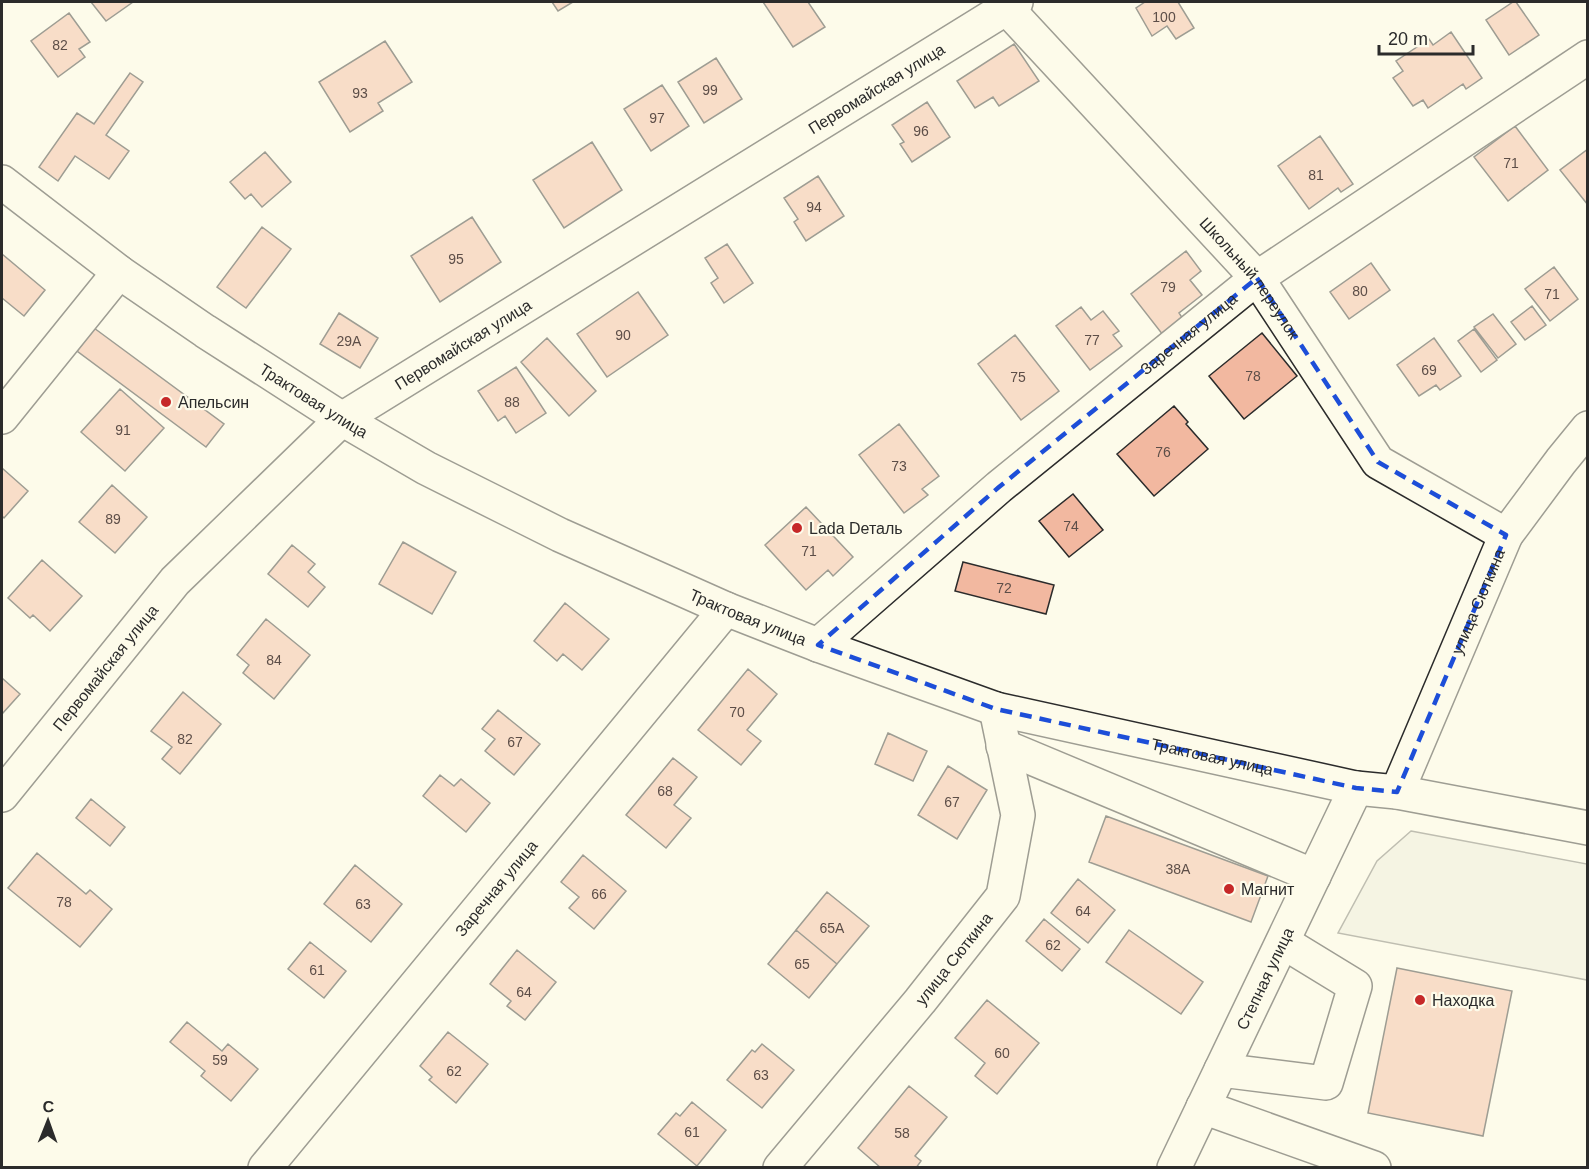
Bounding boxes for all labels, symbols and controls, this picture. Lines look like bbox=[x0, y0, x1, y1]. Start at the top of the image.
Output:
house number: 100 bbox=[1152, 9, 1176, 25]
scale bar bbox=[1379, 18, 1474, 56]
text: 20 m bbox=[1388, 29, 1428, 49]
house number: 82 bbox=[52, 37, 68, 53]
street label: Первомайская улица bbox=[805, 40, 947, 137]
house number: 99 bbox=[702, 82, 718, 98]
house number: 93 bbox=[352, 85, 368, 101]
house number: 97 bbox=[649, 110, 665, 126]
house number: 96 bbox=[913, 123, 929, 139]
house number: 71 bbox=[1503, 155, 1519, 171]
house number: 81 bbox=[1308, 167, 1324, 183]
house number: 94 bbox=[806, 199, 822, 215]
street label: Школьный переулок bbox=[1197, 214, 1303, 343]
house number: 95 bbox=[448, 251, 464, 267]
house number: 79 bbox=[1160, 279, 1176, 295]
house number: 80 bbox=[1352, 283, 1368, 299]
house number: 71 bbox=[1544, 286, 1560, 302]
street label: Заречная улица bbox=[1137, 289, 1240, 378]
street label: Первомайская улица bbox=[392, 296, 534, 393]
house number: 90 bbox=[615, 327, 631, 343]
house number: 77 bbox=[1084, 332, 1100, 348]
house number: 29А bbox=[337, 333, 362, 349]
street label: Трактовая улица bbox=[257, 360, 371, 441]
house number: 69 bbox=[1421, 362, 1437, 378]
house number: 78 bbox=[1245, 368, 1261, 384]
house number: 75 bbox=[1010, 369, 1026, 385]
place label: Апельсин bbox=[178, 394, 249, 411]
house number: 88 bbox=[504, 394, 520, 410]
marker: Апельсин bbox=[159, 395, 173, 409]
house number: 91 bbox=[115, 422, 131, 438]
house number: 76 bbox=[1155, 444, 1171, 460]
house number: 73 bbox=[891, 458, 907, 474]
house number: 89 bbox=[105, 511, 121, 527]
house number: 74 bbox=[1063, 518, 1079, 534]
place label: Lada Dеталь bbox=[809, 520, 903, 537]
marker: Lada Dеталь bbox=[790, 521, 804, 535]
house number: 71 bbox=[801, 543, 817, 559]
street label: улица Сюткина bbox=[1448, 546, 1508, 657]
house number: 72 bbox=[996, 580, 1012, 596]
street label: Трактовая улица bbox=[687, 585, 809, 648]
street label: Первомайская улица bbox=[49, 601, 161, 734]
house number: 84 bbox=[266, 652, 282, 668]
house number: 70 bbox=[729, 704, 745, 720]
house number: 82 bbox=[177, 731, 193, 747]
house number: 67 bbox=[507, 734, 523, 750]
street label: Трактовая улица bbox=[1150, 735, 1275, 778]
house number: 68 bbox=[657, 783, 673, 799]
house number: 67 bbox=[944, 794, 960, 810]
street label: Заречная улица bbox=[452, 837, 540, 939]
house number: 38А bbox=[1166, 861, 1191, 877]
place label: Магнит bbox=[1241, 881, 1295, 898]
marker: Магнит bbox=[1222, 882, 1236, 896]
house number: 66 bbox=[591, 886, 607, 902]
house number: 78 bbox=[56, 894, 72, 910]
house number: 63 bbox=[355, 896, 371, 912]
house number: 64 bbox=[1075, 903, 1091, 919]
street label: улица Сюткина bbox=[912, 909, 995, 1008]
house number: 65А bbox=[820, 920, 845, 936]
street label: Степная улица bbox=[1233, 925, 1296, 1032]
house number: 62 bbox=[1045, 937, 1061, 953]
house number: 65 bbox=[794, 956, 810, 972]
house number: 61 bbox=[309, 962, 325, 978]
house number: 64 bbox=[516, 984, 532, 1000]
place label: Находка bbox=[1432, 992, 1495, 1009]
marker: Находка bbox=[1413, 993, 1427, 1007]
house number: 60 bbox=[994, 1045, 1010, 1061]
house number: 59 bbox=[212, 1052, 228, 1068]
house number: 62 bbox=[446, 1063, 462, 1079]
house number: 63 bbox=[753, 1067, 769, 1083]
north arrow bbox=[18, 1091, 78, 1151]
text: С bbox=[42, 1098, 55, 1115]
house number: 61 bbox=[684, 1124, 700, 1140]
house number: 58 bbox=[894, 1125, 910, 1141]

